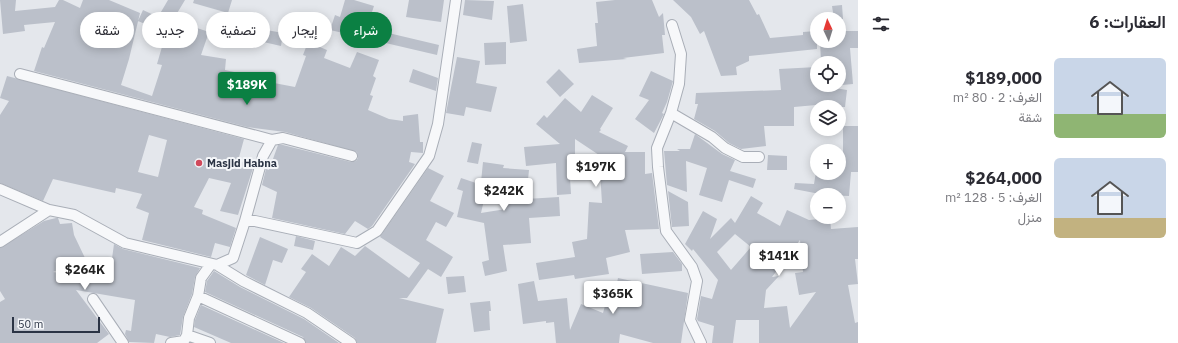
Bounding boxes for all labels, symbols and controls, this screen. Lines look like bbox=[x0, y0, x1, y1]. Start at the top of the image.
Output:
text: العقارات: 6 bbox=[1089, 11, 1166, 33]
chip: شقة bbox=[80, 12, 134, 48]
chip: جديد bbox=[142, 12, 198, 48]
chip: تصفية bbox=[206, 12, 270, 48]
chip: إيجار bbox=[278, 12, 332, 48]
chip: شراء bbox=[340, 12, 392, 48]
north arrow bbox=[810, 12, 846, 48]
map controls bbox=[810, 12, 846, 224]
icon: filters bbox=[870, 13, 892, 35]
button: locate bbox=[810, 56, 846, 92]
text: $189,000 bbox=[965, 67, 1042, 89]
pin: $189K bbox=[219, 72, 275, 106]
icon: home bbox=[1086, 74, 1134, 122]
text: $189K bbox=[227, 76, 267, 93]
text: الغرف: 2 · 80 m² bbox=[953, 89, 1042, 106]
button: layers bbox=[810, 100, 846, 136]
text: شقة bbox=[1019, 109, 1042, 126]
button: + bbox=[810, 144, 846, 180]
pin: $197K bbox=[568, 154, 624, 188]
place label: Masjid Habna bbox=[207, 156, 277, 170]
marker: Masjid Habna bbox=[194, 158, 204, 168]
text: $197K bbox=[576, 158, 616, 175]
text: $264,000 bbox=[965, 167, 1042, 189]
icon: home bbox=[1086, 174, 1134, 222]
pin: $242K bbox=[476, 178, 532, 212]
text: $242K bbox=[484, 182, 524, 199]
button: − bbox=[810, 188, 846, 224]
text: الغرف: 5 · 128 m² bbox=[945, 189, 1042, 206]
text: منزل bbox=[1018, 209, 1042, 226]
pin: $141K bbox=[751, 243, 807, 277]
text: $141K bbox=[759, 247, 799, 264]
pin: $264K bbox=[57, 257, 113, 291]
text: $264K bbox=[65, 261, 105, 278]
pin: $365K bbox=[585, 281, 641, 315]
text: $365K bbox=[593, 285, 633, 302]
scale bar bbox=[12, 315, 100, 334]
text: 50 m bbox=[18, 317, 43, 331]

